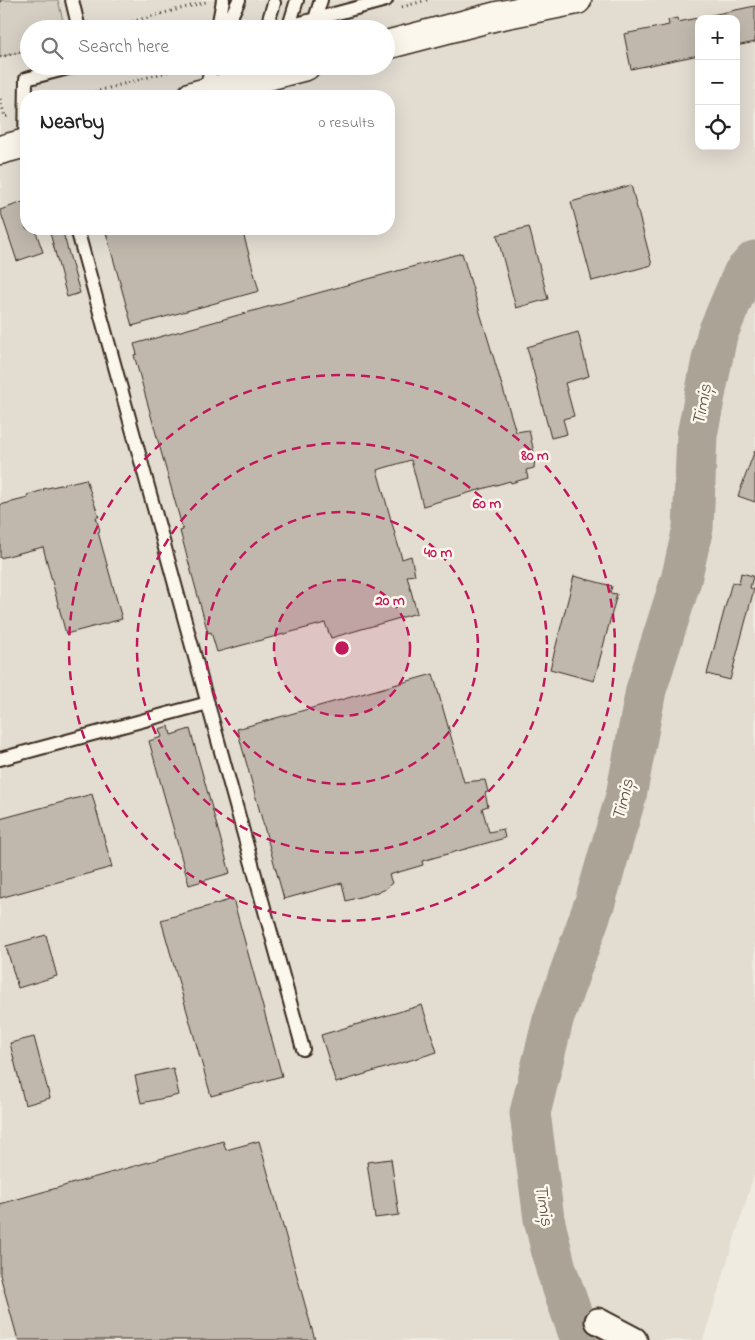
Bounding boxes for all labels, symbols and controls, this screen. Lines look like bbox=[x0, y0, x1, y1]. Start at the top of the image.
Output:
map controls bbox=[695, 15, 740, 150]
button: + bbox=[695, 15, 740, 60]
search box bbox=[20, 20, 395, 75]
icon: search bbox=[38, 34, 66, 62]
text: Search here bbox=[78, 34, 169, 61]
button: − bbox=[695, 60, 740, 105]
button: locate bbox=[695, 105, 740, 150]
text: Nearby bbox=[40, 108, 104, 138]
text: 0 results bbox=[319, 111, 375, 135]
water label: Timiș bbox=[686, 381, 720, 428]
text: 80 m bbox=[520, 445, 549, 467]
text: 60 m bbox=[472, 493, 502, 515]
text: 40 m bbox=[423, 542, 452, 564]
text: 20 m bbox=[374, 590, 405, 612]
centre of rings bbox=[333, 639, 351, 657]
water label: Timiș bbox=[606, 776, 642, 824]
water label: Timiș bbox=[526, 1182, 560, 1228]

